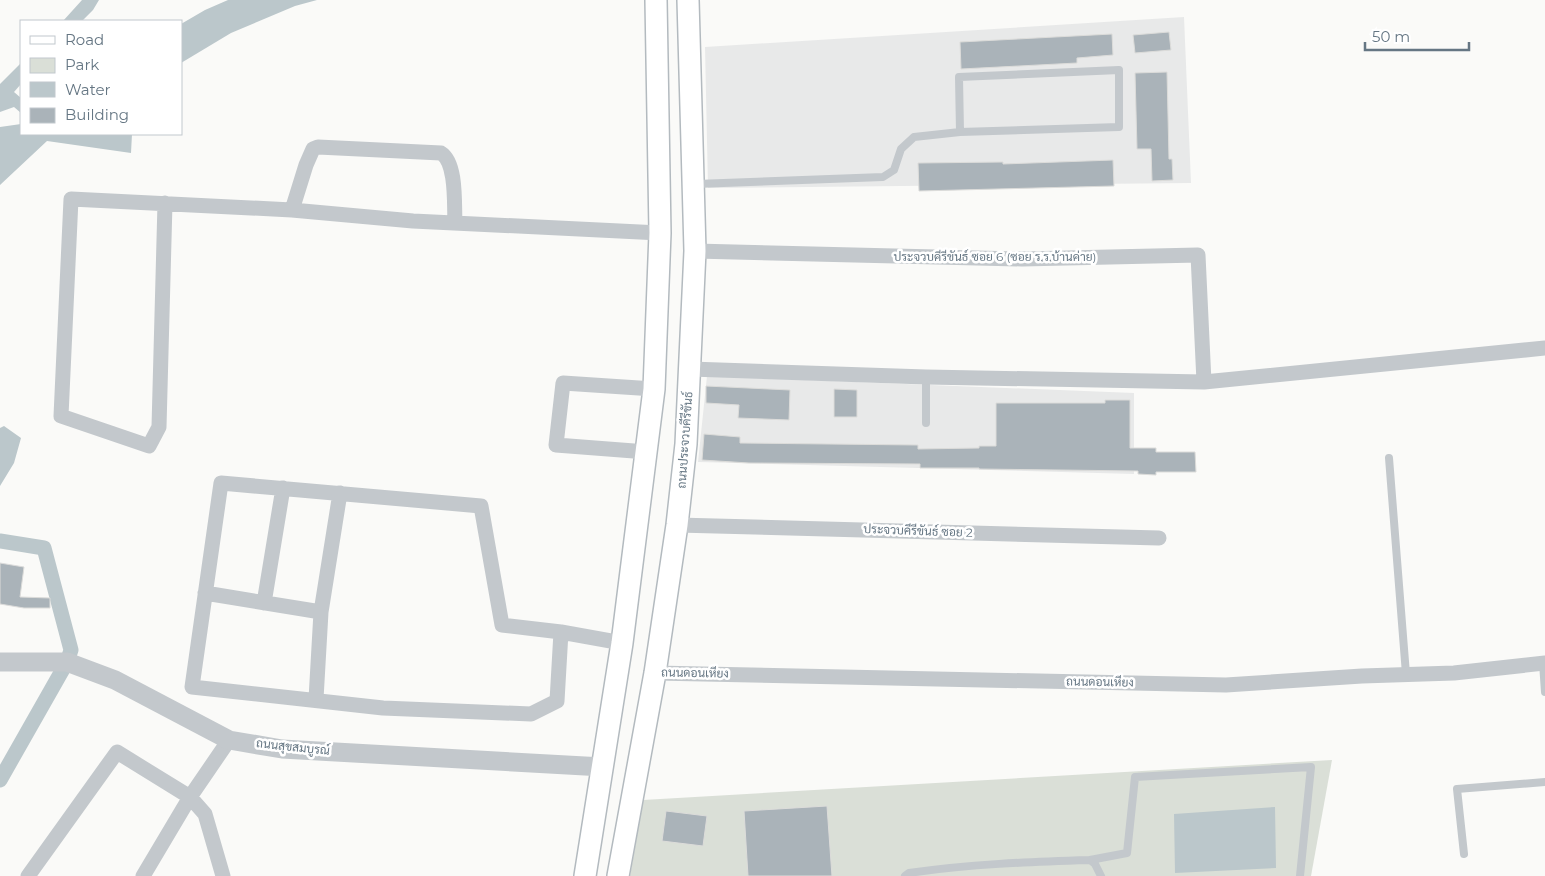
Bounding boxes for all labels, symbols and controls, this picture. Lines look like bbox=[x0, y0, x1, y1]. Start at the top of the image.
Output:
legend bbox=[20, 20, 182, 135]
scale bar bbox=[1365, 20, 1469, 52]
text: 50 m bbox=[1372, 27, 1410, 46]
text: Road bbox=[65, 30, 104, 49]
text: Park bbox=[65, 55, 99, 74]
text: Water bbox=[65, 80, 111, 99]
text: Building bbox=[65, 105, 129, 124]
street label: ประจวบคีรีขันธ์ ซอย 6 (ซอย ร.ร.บ้านค่าย) bbox=[893, 249, 1097, 264]
street label: ถนนประจวบคีรีขันธ์ bbox=[674, 390, 695, 489]
street label: ประจวบคีรีขันธ์ ซอย 2 bbox=[863, 521, 973, 540]
street label: ถนนดอนเหียง bbox=[661, 664, 729, 681]
street label: ถนนดอนเหียง bbox=[1066, 673, 1134, 690]
street label: ถนนสุขสมบูรณ์ bbox=[255, 735, 331, 760]

